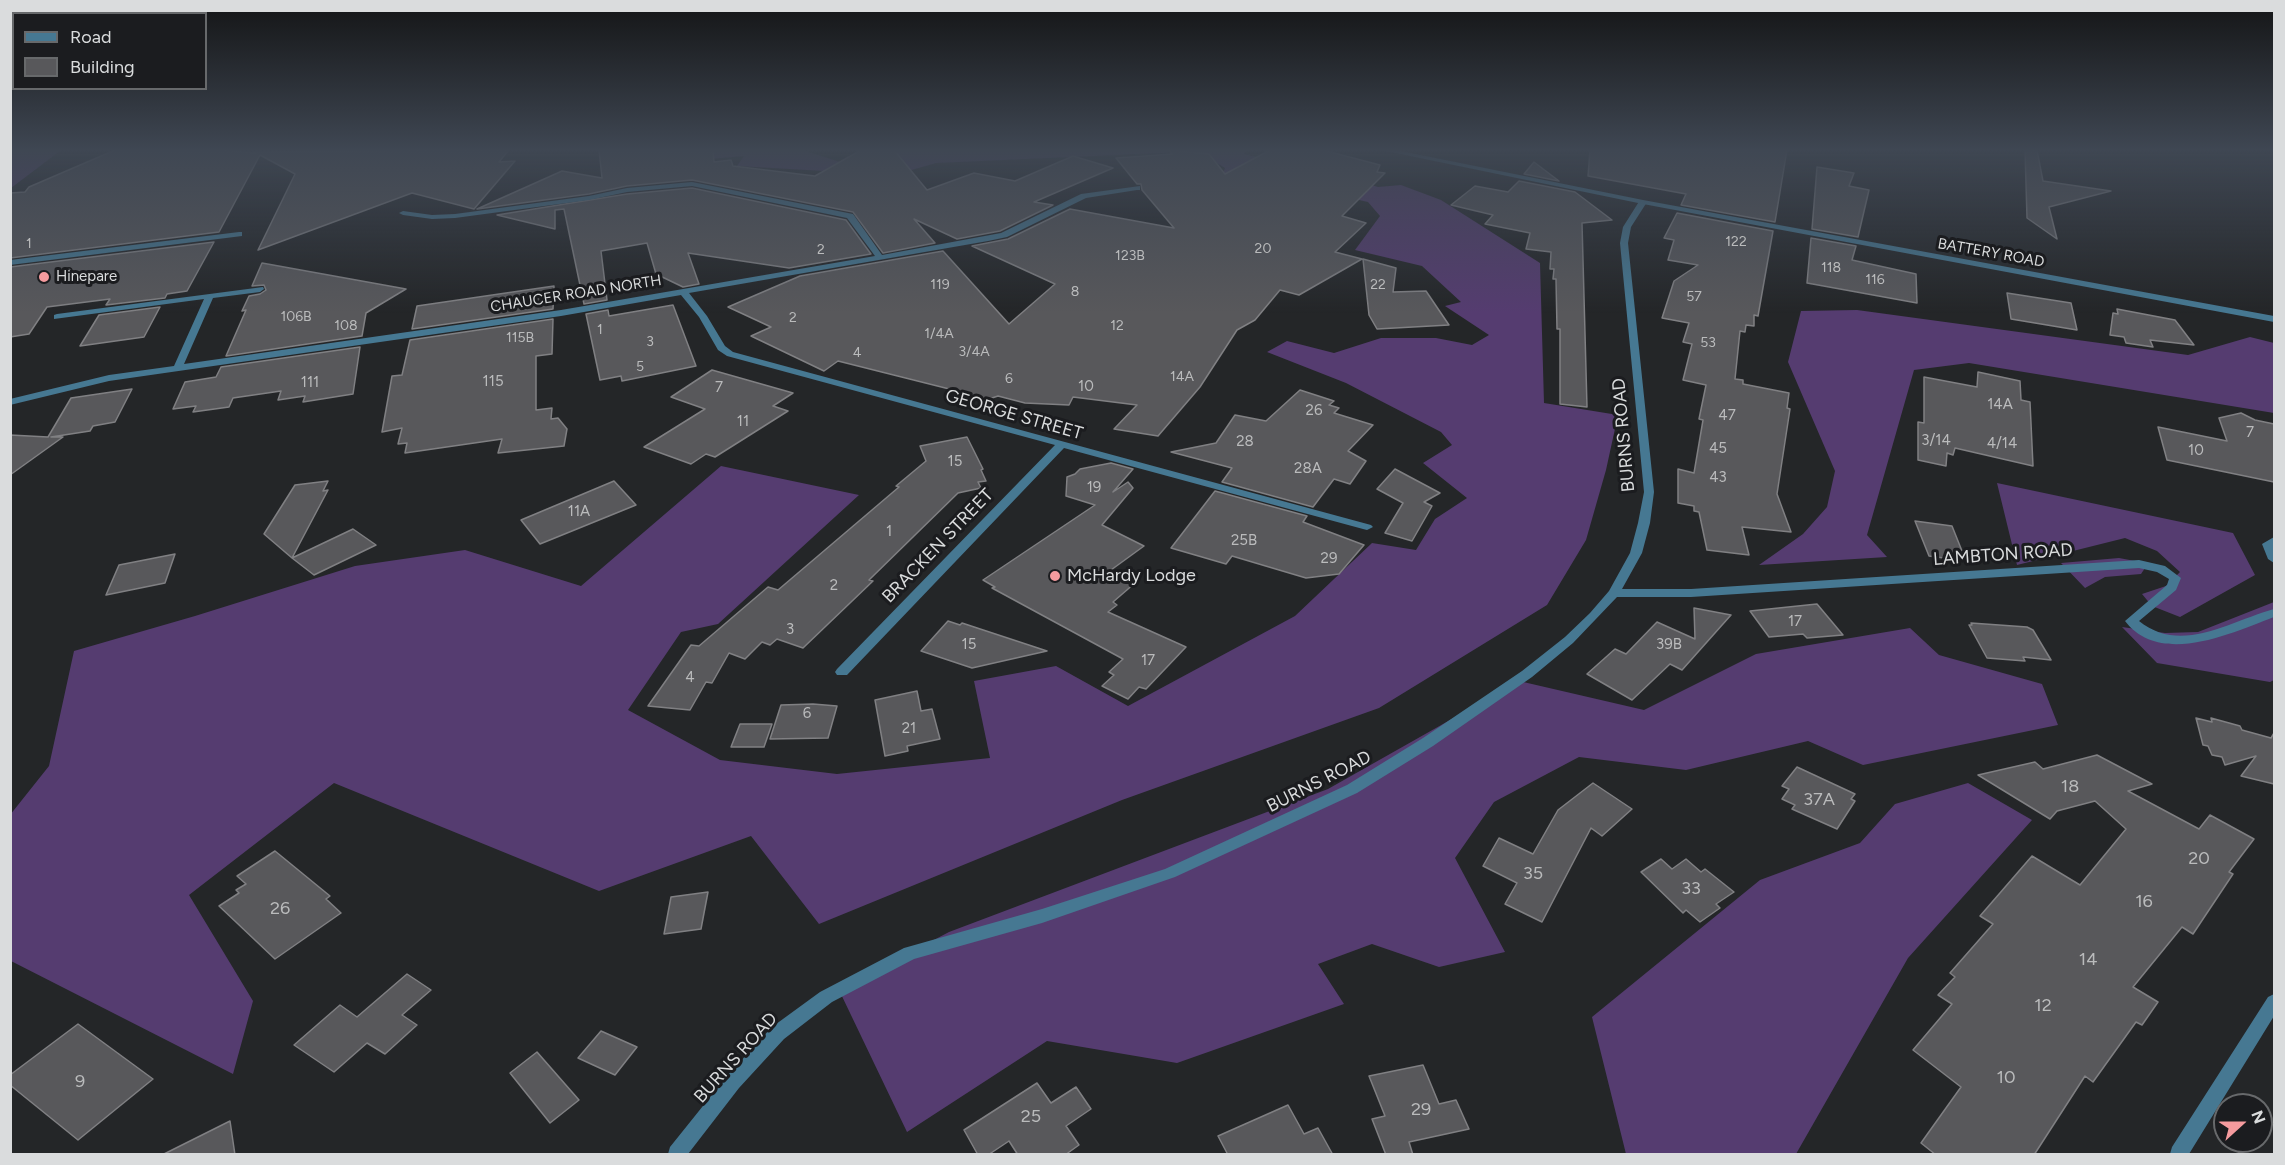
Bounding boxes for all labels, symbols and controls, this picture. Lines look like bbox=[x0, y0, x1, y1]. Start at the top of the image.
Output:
legend bbox=[12, 12, 207, 90]
text: Road bbox=[70, 26, 111, 48]
text: Building bbox=[70, 56, 135, 78]
house number: 122 bbox=[1725, 234, 1747, 250]
street label: BATTERY ROAD bbox=[1936, 235, 2046, 271]
house number: 1 bbox=[26, 236, 32, 252]
house number: 20 bbox=[1255, 241, 1271, 257]
house number: 2 bbox=[817, 242, 825, 258]
house number: 123B bbox=[1115, 248, 1145, 264]
house number: 118 bbox=[1821, 260, 1841, 276]
place label: Hinepare bbox=[56, 268, 117, 286]
marker: Hinepare bbox=[37, 270, 51, 284]
street label: CHAUCER ROAD NORTH bbox=[489, 272, 663, 316]
house number: 116 bbox=[1865, 272, 1885, 288]
house number: 119 bbox=[930, 277, 950, 293]
house number: 22 bbox=[1370, 277, 1386, 293]
house number: 8 bbox=[1071, 284, 1079, 300]
house number: 57 bbox=[1686, 289, 1702, 305]
house number: 106B bbox=[280, 309, 312, 325]
house number: 2 bbox=[789, 310, 797, 326]
house number: 108 bbox=[334, 318, 358, 334]
house number: 12 bbox=[1110, 318, 1124, 334]
house number: 1 bbox=[597, 322, 603, 338]
house number: 1/4A bbox=[924, 326, 954, 342]
house number: 115B bbox=[506, 330, 534, 346]
house number: 3 bbox=[646, 334, 654, 350]
house number: 53 bbox=[1700, 335, 1716, 351]
house number: 3/4A bbox=[958, 344, 990, 360]
house number: 4 bbox=[853, 345, 861, 361]
house number: 5 bbox=[636, 359, 644, 375]
house number: 14A bbox=[1170, 369, 1194, 385]
house number: 6 bbox=[1005, 371, 1013, 387]
house number: 115 bbox=[482, 373, 504, 391]
house number: 111 bbox=[301, 374, 319, 392]
street label: BURNS ROAD bbox=[1608, 377, 1640, 493]
house number: 10 bbox=[1078, 378, 1094, 396]
house number: 7 bbox=[715, 379, 723, 397]
street label: GEORGE STREET bbox=[943, 385, 1085, 445]
house number: 14A bbox=[1987, 396, 2013, 414]
house number: 26 bbox=[1306, 402, 1322, 420]
house number: 47 bbox=[1718, 407, 1736, 425]
house number: 11 bbox=[737, 413, 749, 431]
house number: 7 bbox=[2246, 424, 2254, 442]
house number: 3/14 bbox=[1921, 432, 1951, 450]
house number: 28 bbox=[1236, 433, 1254, 451]
house number: 4/14 bbox=[1987, 435, 2017, 453]
house number: 45 bbox=[1709, 440, 1727, 458]
house number: 10 bbox=[2188, 442, 2204, 460]
house number: 15 bbox=[948, 453, 962, 471]
house number: 28A bbox=[1294, 460, 1322, 478]
house number: 43 bbox=[1709, 469, 1727, 487]
house number: 19 bbox=[1087, 479, 1101, 497]
street label: BRACKEN STREET bbox=[878, 484, 998, 608]
house number: 11A bbox=[568, 503, 590, 521]
house number: 1 bbox=[886, 523, 892, 541]
house number: 25B bbox=[1231, 532, 1257, 550]
street label: LAMBTON ROAD bbox=[1932, 539, 2074, 571]
house number: 29 bbox=[1321, 550, 1337, 568]
place label: McHardy Lodge bbox=[1067, 565, 1196, 587]
marker: McHardy Lodge bbox=[1048, 569, 1062, 583]
house number: 2 bbox=[830, 577, 838, 595]
house number: 17 bbox=[1788, 613, 1802, 631]
house number: 3 bbox=[786, 621, 794, 639]
house number: 15 bbox=[962, 636, 976, 654]
house number: 39B bbox=[1656, 636, 1682, 654]
house number: 17 bbox=[1141, 652, 1155, 670]
house number: 4 bbox=[685, 669, 695, 687]
house number: 6 bbox=[803, 705, 811, 723]
house number: 21 bbox=[902, 720, 916, 738]
street label: BURNS ROAD bbox=[1263, 746, 1375, 818]
house number: 18 bbox=[2061, 776, 2079, 798]
house number: 37A bbox=[1803, 789, 1835, 811]
house number: 20 bbox=[2188, 848, 2210, 870]
house number: 35 bbox=[1523, 863, 1543, 885]
house number: 33 bbox=[1681, 878, 1701, 900]
house number: 16 bbox=[2135, 891, 2153, 913]
house number: 26 bbox=[270, 898, 290, 920]
house number: 14 bbox=[2079, 949, 2097, 971]
house number: 12 bbox=[2034, 995, 2052, 1017]
street label: BURNS ROAD bbox=[690, 1008, 782, 1108]
house number: 10 bbox=[1997, 1067, 2015, 1089]
house number: 9 bbox=[75, 1071, 85, 1093]
north arrow bbox=[2213, 1093, 2273, 1153]
house number: 29 bbox=[1411, 1099, 1431, 1121]
house number: 25 bbox=[1021, 1106, 1041, 1128]
text: N bbox=[2247, 1108, 2269, 1126]

